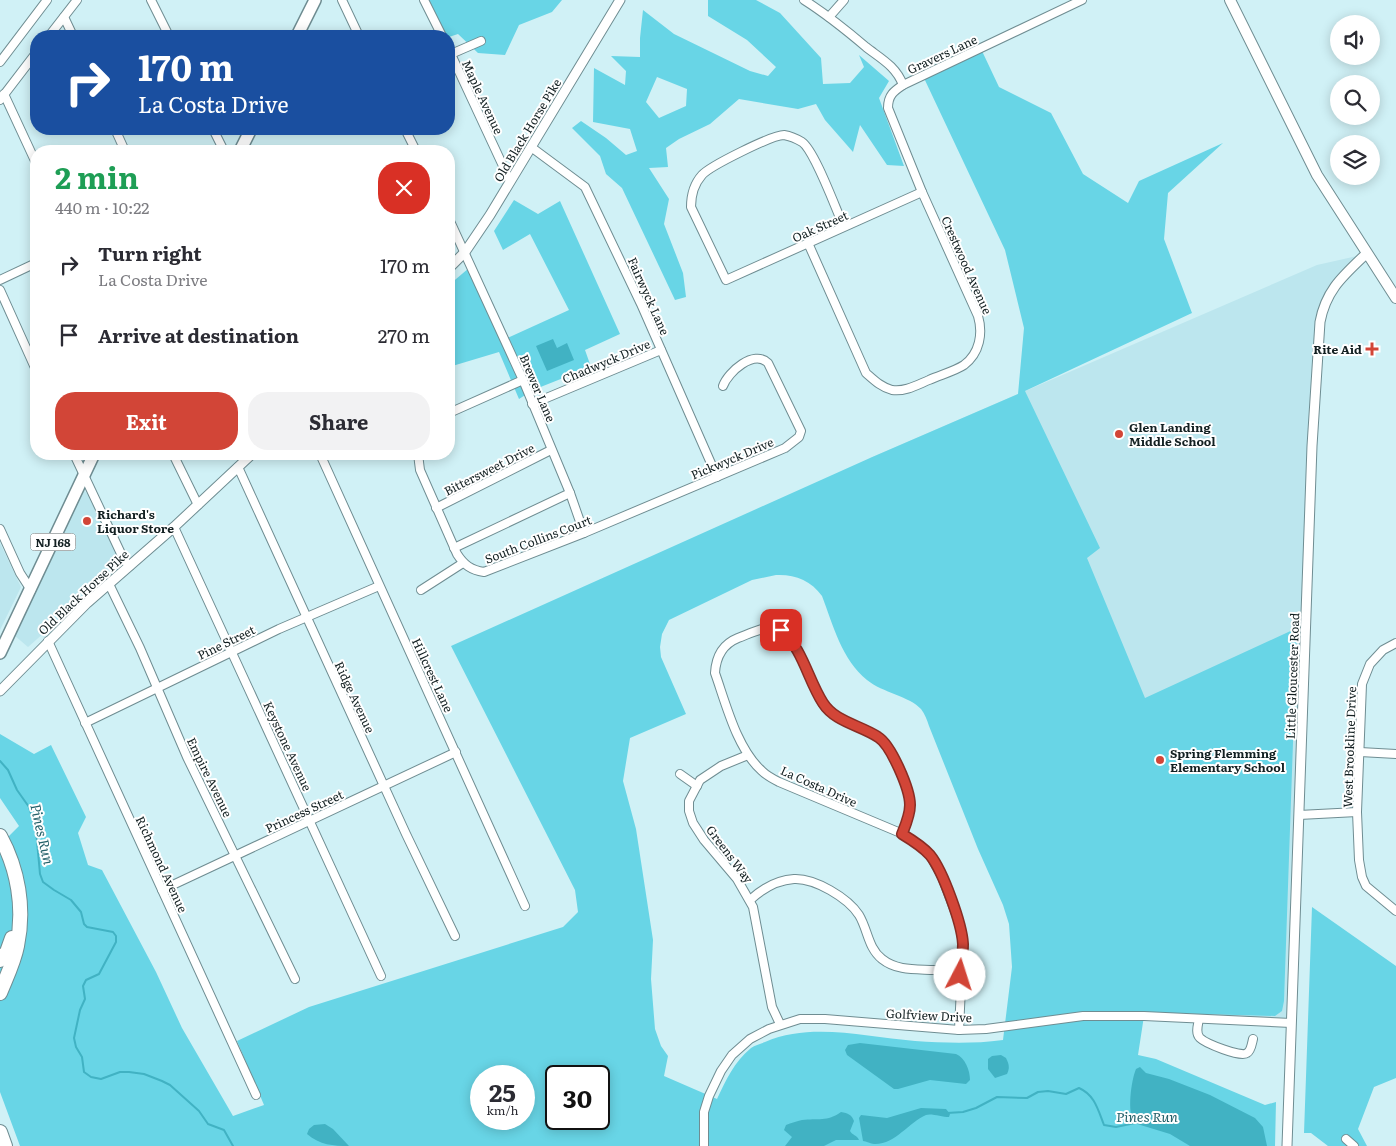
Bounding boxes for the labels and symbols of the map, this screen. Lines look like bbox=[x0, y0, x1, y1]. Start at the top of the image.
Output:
street label: Gravers Lane bbox=[904, 30, 980, 78]
street label: Maple Avenue bbox=[458, 57, 508, 137]
street label: Old Black Horse Pike bbox=[489, 75, 565, 185]
street label: Oak Street bbox=[789, 206, 851, 246]
street label: Crestwood Avenue bbox=[937, 213, 997, 317]
street label: Fairwyck Lane bbox=[624, 254, 674, 338]
street label: Chadwyck Drive bbox=[559, 334, 653, 388]
place label: Rite Aid bbox=[1313, 340, 1362, 358]
marker: Rite Aid bbox=[1366, 343, 1378, 355]
street label: Brewer Lane bbox=[516, 351, 560, 425]
place label: Glen Landing Middle School bbox=[1129, 418, 1216, 450]
marker: Glen Landing Middle School bbox=[1113, 428, 1125, 440]
street label: Pickwyck Drive bbox=[688, 432, 776, 484]
street label: Bittersweet Drive bbox=[441, 438, 537, 500]
place label: Richard's Liquor Store bbox=[97, 505, 174, 537]
street label: South Collins Court bbox=[482, 510, 594, 568]
marker: Richard's Liquor Store bbox=[81, 515, 93, 527]
road number: NJ 168 bbox=[30, 534, 76, 550]
street label: Old Black Horse Pike bbox=[34, 545, 132, 639]
pin bbox=[760, 609, 802, 651]
street label: Little Gloucester Road bbox=[1281, 612, 1303, 739]
street label: Pine Street bbox=[194, 620, 258, 664]
street label: Hillcrest Lane bbox=[408, 635, 458, 715]
street label: Ridge Avenue bbox=[331, 658, 379, 736]
street label: West Brookline Drive bbox=[1338, 686, 1360, 808]
street label: Keystone Avenue bbox=[259, 698, 317, 794]
street label: Empire Avenue bbox=[183, 734, 237, 820]
place label: Spring Flemming Elementary School bbox=[1170, 744, 1286, 776]
marker: Spring Flemming Elementary School bbox=[1154, 754, 1166, 766]
street label: La Costa Drive bbox=[778, 761, 860, 811]
street label: Princess Street bbox=[262, 785, 346, 837]
water label: Pines Run bbox=[26, 802, 60, 867]
street label: Richmond Avenue bbox=[132, 813, 192, 915]
street label: Greens Way bbox=[702, 821, 758, 887]
position arrow bbox=[933, 948, 985, 1000]
street label: Golfview Drive bbox=[886, 1004, 972, 1026]
speed limit sign: 30 bbox=[545, 1065, 610, 1130]
water label: Pines Run bbox=[1116, 1106, 1179, 1126]

